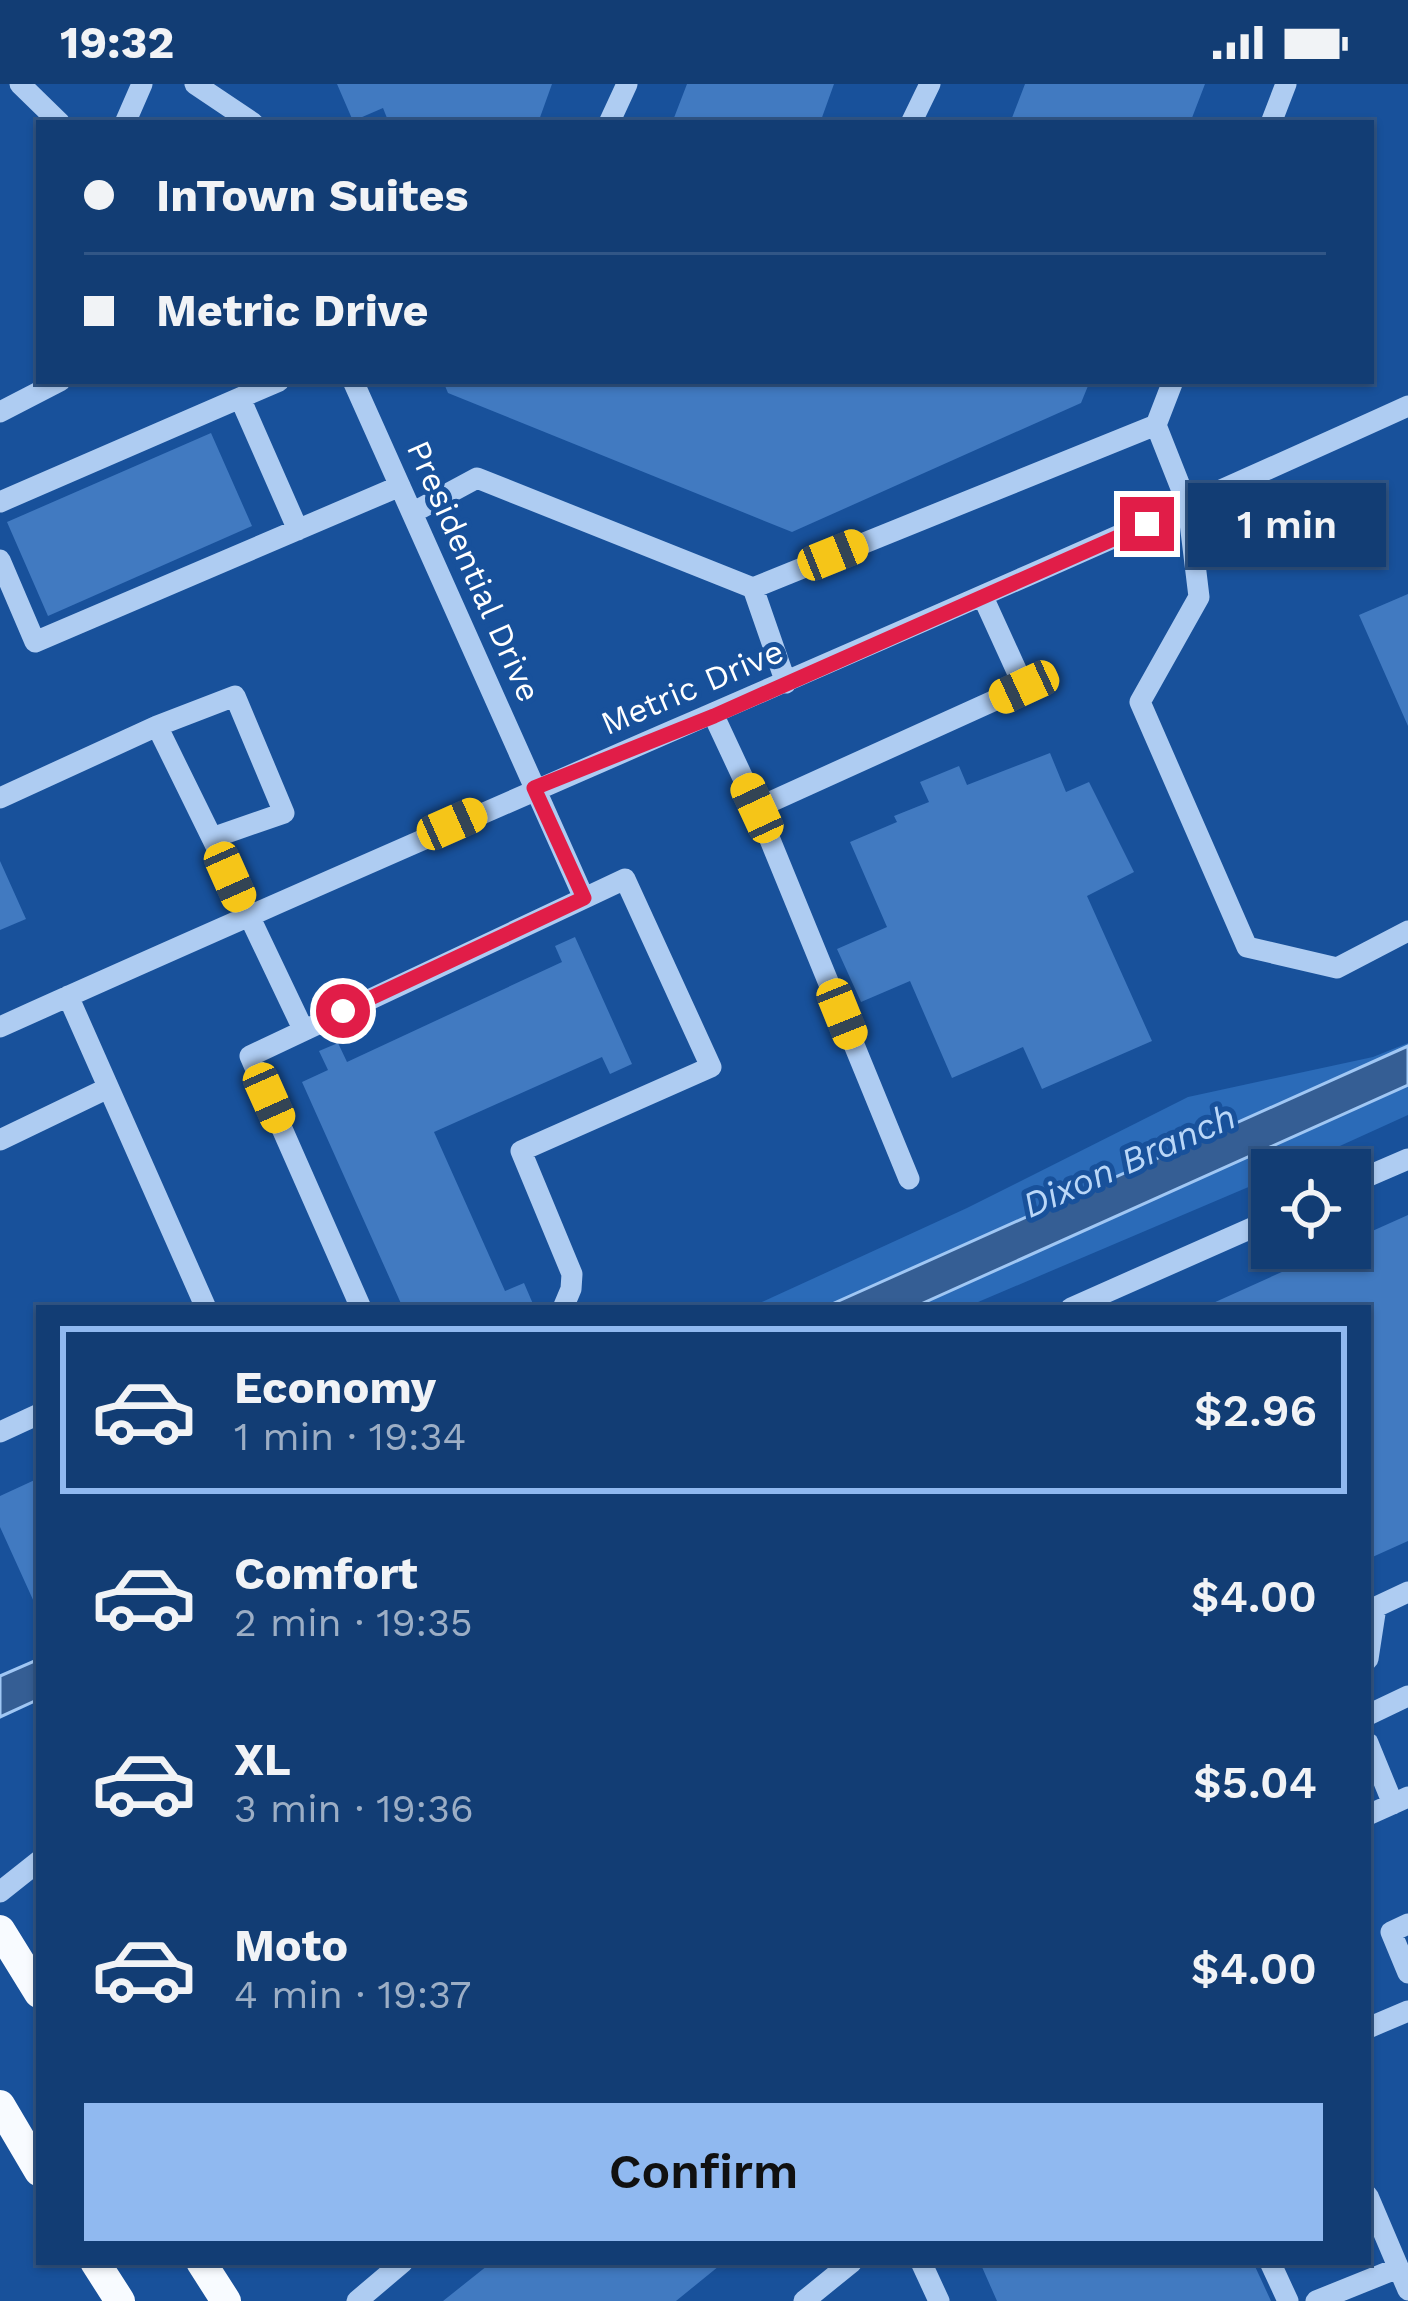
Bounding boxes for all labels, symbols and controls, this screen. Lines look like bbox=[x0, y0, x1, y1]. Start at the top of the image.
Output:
text: 19:32 bbox=[60, 16, 174, 69]
text: InTown Suites bbox=[156, 169, 469, 222]
text: Metric Drive bbox=[156, 284, 429, 337]
street label: Presidential Drive bbox=[399, 434, 549, 708]
callout: 1 min bbox=[1189, 482, 1387, 566]
route end bbox=[1120, 497, 1174, 551]
text: 1 min bbox=[1237, 502, 1337, 547]
car bbox=[793, 525, 873, 585]
street label: Metric Drive bbox=[595, 631, 789, 743]
car bbox=[984, 655, 1064, 719]
car bbox=[725, 768, 789, 848]
car bbox=[412, 793, 492, 855]
car bbox=[199, 837, 261, 917]
car bbox=[812, 974, 872, 1054]
route start bbox=[316, 984, 370, 1038]
car bbox=[238, 1058, 300, 1138]
water label: Dixon Branch bbox=[1016, 1095, 1242, 1227]
map controls bbox=[1251, 1149, 1371, 1269]
button: locate bbox=[1251, 1149, 1371, 1269]
icon: car bbox=[90, 1356, 198, 1464]
text: Economy bbox=[234, 1361, 436, 1414]
text: $2.96 bbox=[1194, 1384, 1317, 1437]
text: 1 min · 19:34 bbox=[234, 1414, 466, 1459]
icon: car bbox=[90, 1542, 198, 1650]
text: Comfort bbox=[234, 1547, 418, 1600]
text: $4.00 bbox=[1191, 1570, 1317, 1623]
text: 2 min · 19:35 bbox=[234, 1600, 473, 1645]
icon: car bbox=[90, 1728, 198, 1836]
text: XL bbox=[234, 1733, 291, 1786]
text: $5.04 bbox=[1193, 1756, 1317, 1809]
text: 3 min · 19:36 bbox=[234, 1786, 474, 1831]
icon: car bbox=[90, 1914, 198, 2022]
text: Moto bbox=[234, 1919, 348, 1972]
text: $4.00 bbox=[1191, 1942, 1317, 1995]
text: 4 min · 19:37 bbox=[234, 1972, 471, 2017]
button: Confirm bbox=[84, 2103, 1323, 2241]

